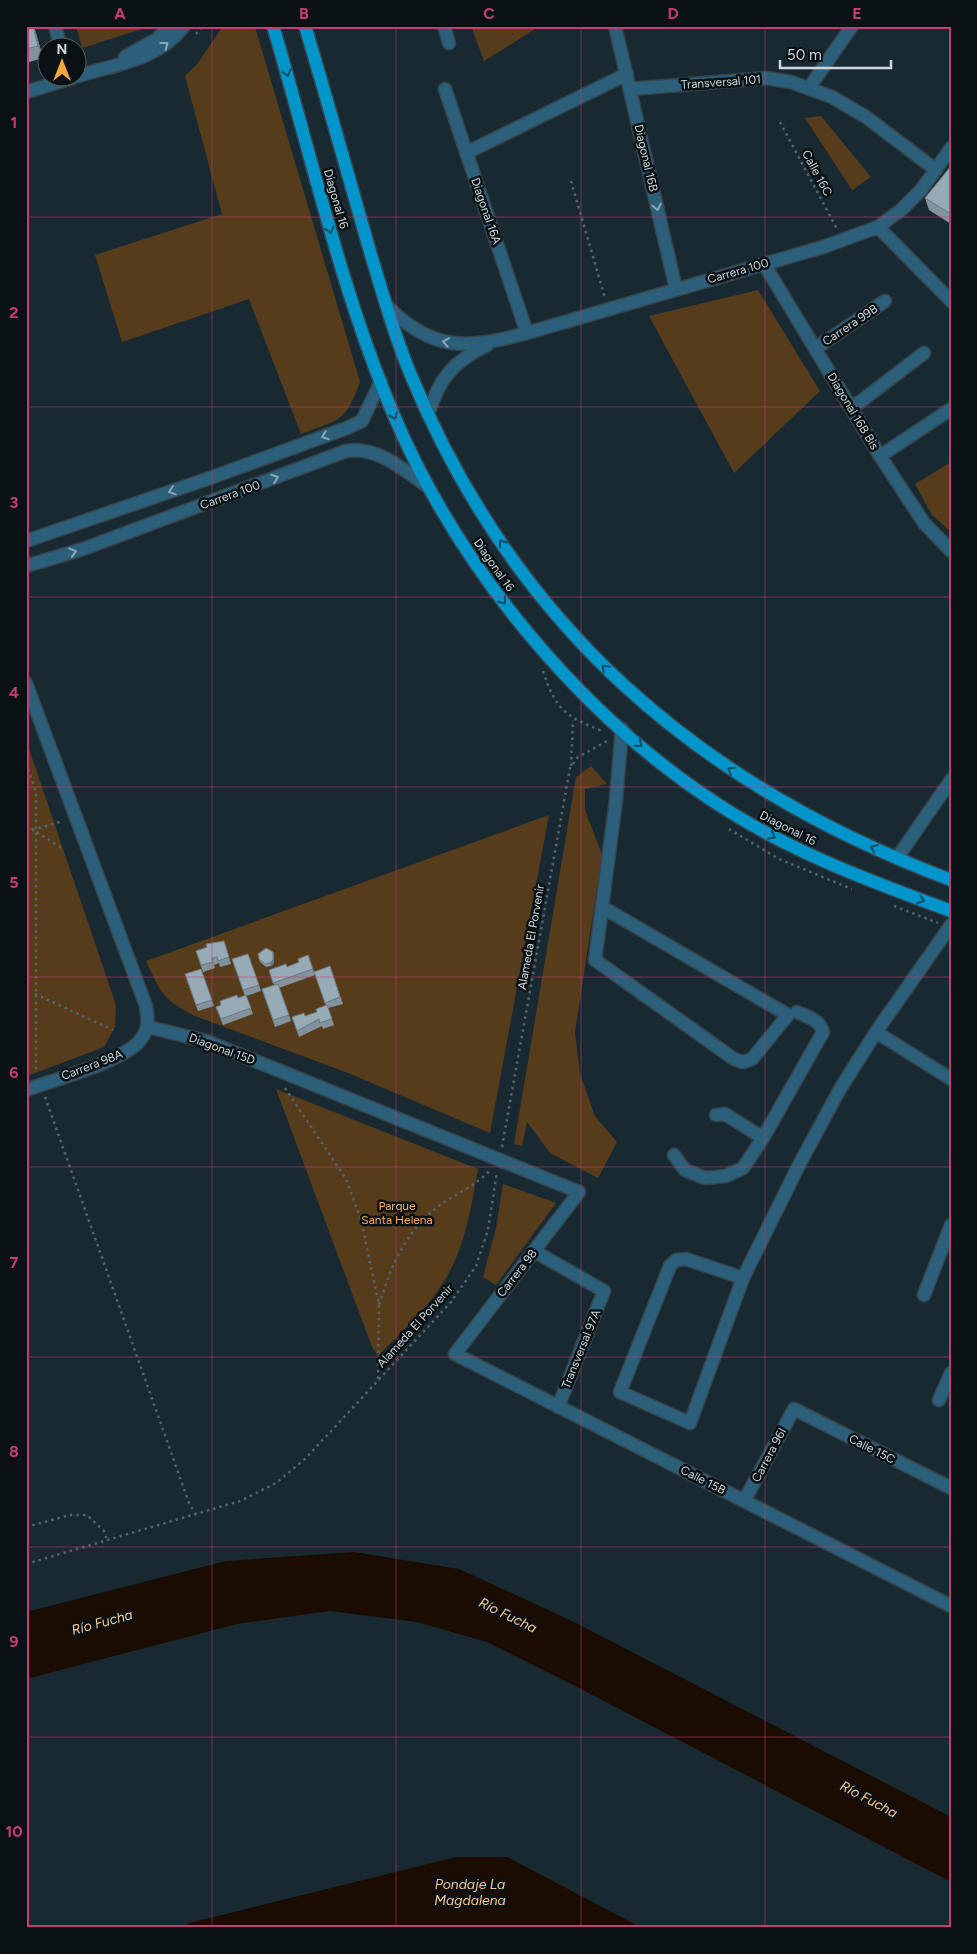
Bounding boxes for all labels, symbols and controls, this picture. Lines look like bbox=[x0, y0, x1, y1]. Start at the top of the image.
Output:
text: A bbox=[114, 4, 126, 23]
text: B bbox=[299, 4, 309, 23]
text: C bbox=[483, 4, 495, 23]
text: D bbox=[667, 4, 679, 23]
text: E bbox=[852, 4, 862, 23]
north arrow bbox=[38, 38, 88, 88]
scale bar bbox=[780, 38, 891, 70]
text: N bbox=[57, 41, 67, 58]
one-way arrow bbox=[159, 42, 169, 51]
text: 50 m bbox=[787, 46, 822, 64]
one-way arrow bbox=[281, 68, 291, 77]
street label: Transversal 101 bbox=[681, 72, 761, 92]
text: 1 bbox=[11, 113, 17, 132]
street label: Diagonal 16B bbox=[631, 123, 661, 193]
street label: Calle 16C bbox=[799, 148, 835, 199]
street label: Diagonal 16 bbox=[321, 168, 351, 231]
street label: Diagonal 16A bbox=[468, 176, 504, 246]
one-way arrow bbox=[651, 203, 662, 212]
one-way arrow bbox=[325, 225, 335, 233]
street label: Carrera 100 bbox=[706, 256, 770, 286]
street label: Carrera 99B bbox=[820, 301, 880, 349]
text: 2 bbox=[9, 303, 19, 322]
one-way arrow bbox=[441, 337, 450, 348]
street label: Diagonal 16B Bis bbox=[825, 370, 882, 452]
one-way arrow bbox=[388, 411, 399, 420]
one-way arrow bbox=[321, 430, 330, 440]
one-way arrow bbox=[270, 474, 278, 484]
street label: Carrera 100 bbox=[198, 478, 262, 512]
one-way arrow bbox=[169, 485, 177, 495]
text: 3 bbox=[10, 493, 19, 512]
street label: Diagonal 16 bbox=[471, 536, 517, 594]
one-way arrow bbox=[499, 539, 508, 548]
one-way arrow bbox=[68, 548, 77, 558]
one-way arrow bbox=[497, 595, 506, 605]
one-way arrow bbox=[602, 665, 611, 674]
text: 4 bbox=[9, 683, 19, 702]
one-way arrow bbox=[633, 738, 642, 747]
one-way arrow bbox=[727, 767, 737, 776]
street label: Diagonal 16 bbox=[757, 808, 819, 848]
one-way arrow bbox=[767, 830, 776, 840]
one-way arrow bbox=[870, 843, 879, 854]
text: 5 bbox=[9, 873, 19, 892]
street label: Alameda El Porvenir bbox=[515, 883, 547, 991]
one-way arrow bbox=[916, 894, 925, 904]
street label: Diagonal 15D bbox=[187, 1031, 257, 1067]
street label: Carrera 98A bbox=[59, 1047, 125, 1083]
text: 6 bbox=[9, 1063, 19, 1082]
park label: Parque Santa Helena bbox=[361, 1199, 433, 1227]
street label: Carrera 98 bbox=[494, 1246, 540, 1300]
text: 7 bbox=[10, 1253, 19, 1272]
street label: Alameda El Porvenir bbox=[374, 1282, 456, 1370]
street label: Transversal 97A bbox=[559, 1307, 603, 1391]
street label: Carrera 96I bbox=[749, 1425, 789, 1485]
street label: Calle 15C bbox=[847, 1431, 898, 1467]
text: 8 bbox=[9, 1442, 19, 1461]
street label: Calle 15B bbox=[678, 1463, 728, 1497]
water label: Río Fucha bbox=[476, 1594, 540, 1637]
water label: Río Fucha bbox=[70, 1606, 135, 1639]
text: 9 bbox=[9, 1632, 19, 1651]
water label: Río Fucha bbox=[837, 1777, 900, 1822]
text: 10 bbox=[5, 1822, 23, 1841]
water label: Pondaje La Magdalena bbox=[434, 1876, 506, 1909]

